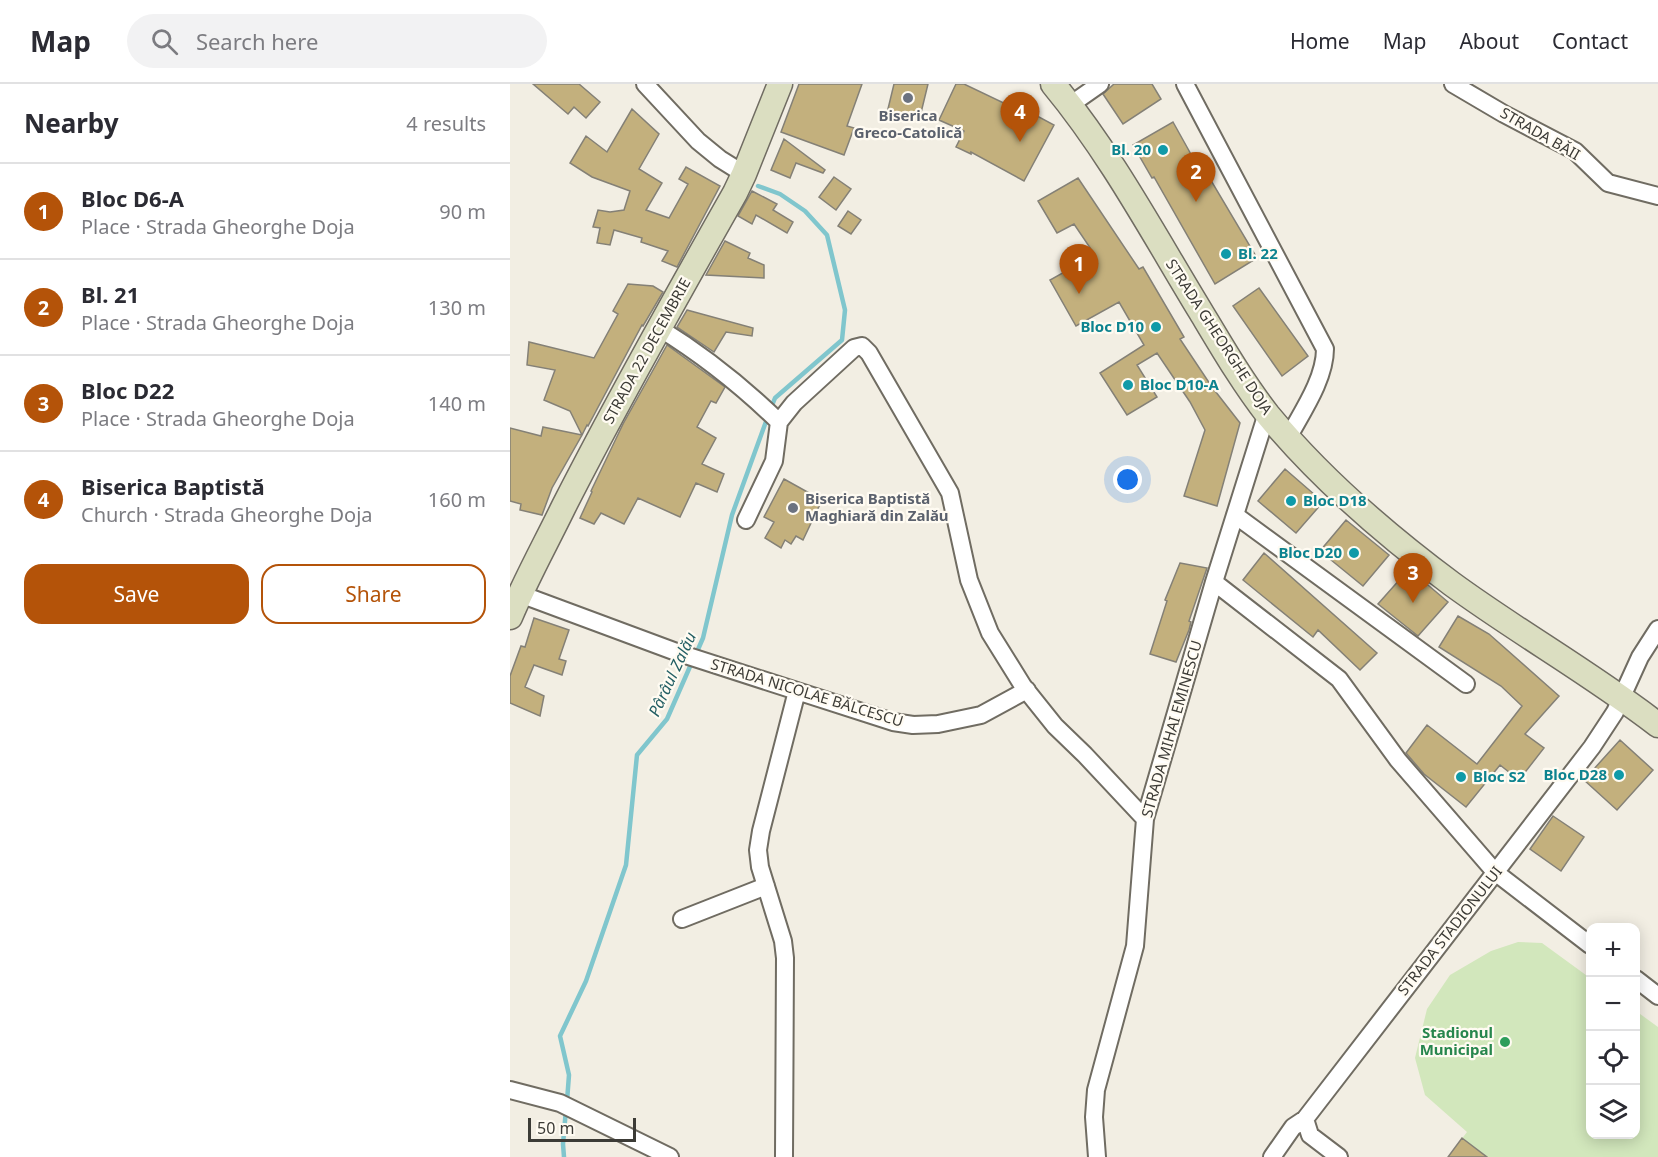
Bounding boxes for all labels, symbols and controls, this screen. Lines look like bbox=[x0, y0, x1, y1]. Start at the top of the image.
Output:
search box bbox=[127, 14, 547, 68]
text: Map bbox=[30, 22, 91, 60]
icon: search bbox=[148, 25, 181, 58]
text: Search here bbox=[196, 26, 318, 56]
text: Home bbox=[1290, 27, 1350, 55]
text: Map bbox=[1383, 27, 1426, 55]
text: About bbox=[1459, 27, 1519, 55]
text: Contact bbox=[1552, 27, 1628, 55]
marker: Biserica Greco-Catolică bbox=[901, 91, 915, 105]
pin: 4 bbox=[1000, 92, 1040, 142]
street label: STRADA BĂII bbox=[1497, 102, 1584, 164]
text: Nearby bbox=[24, 105, 119, 141]
place label: Biserica Greco-Catolică bbox=[854, 105, 962, 142]
text: 4 results bbox=[406, 110, 486, 137]
place label: Bl. 20 bbox=[1111, 139, 1151, 159]
marker: Bl. 20 bbox=[1156, 143, 1170, 157]
pin: 2 bbox=[1176, 152, 1216, 202]
text: Bloc D6-A bbox=[81, 183, 184, 213]
text: 1 bbox=[38, 198, 49, 225]
text: 90 m bbox=[439, 198, 486, 225]
text: Place · Strada Gheorghe Doja bbox=[81, 213, 355, 240]
place label: Bl. 22 bbox=[1238, 243, 1278, 263]
pin: 1 bbox=[1060, 244, 1098, 294]
marker: Bl. 22 bbox=[1219, 247, 1233, 261]
street label: STRADA GHEORGHE DOJA bbox=[1162, 255, 1278, 418]
street label: STRADA 22 DECEMBRIE bbox=[598, 274, 695, 427]
text: Bl. 21 bbox=[81, 279, 139, 309]
text: 2 bbox=[38, 294, 49, 321]
text: 130 m bbox=[428, 294, 486, 321]
text: Place · Strada Gheorghe Doja bbox=[81, 309, 355, 336]
place label: Bloc D10 bbox=[1080, 316, 1144, 336]
marker: Bloc D10 bbox=[1149, 320, 1163, 334]
place label: Bloc D10-A bbox=[1140, 374, 1219, 394]
text: Bloc D22 bbox=[81, 375, 174, 405]
marker: Bloc D10-A bbox=[1121, 378, 1135, 392]
text: 3 bbox=[38, 390, 49, 417]
text: 140 m bbox=[428, 390, 486, 417]
text: Place · Strada Gheorghe Doja bbox=[81, 405, 355, 432]
your location bbox=[1113, 465, 1142, 494]
text: Biserica Baptistă bbox=[81, 471, 265, 501]
text: 4 bbox=[38, 486, 49, 513]
text: 160 m bbox=[428, 486, 486, 513]
place label: Biserica Baptistă Maghiară din Zalău bbox=[805, 488, 949, 525]
place label: Bloc D18 bbox=[1303, 490, 1367, 510]
marker: Bloc D18 bbox=[1284, 494, 1298, 508]
text: Church · Strada Gheorghe Doja bbox=[81, 501, 373, 528]
marker: Biserica Baptistă Maghiară din Zalău bbox=[786, 501, 800, 515]
place label: Bloc D20 bbox=[1278, 542, 1342, 562]
marker: Bloc D20 bbox=[1347, 546, 1361, 560]
pin: 3 bbox=[1394, 554, 1432, 603]
button: Save bbox=[24, 564, 249, 624]
button: Share bbox=[261, 564, 486, 624]
water label: Pârâul Zalău bbox=[643, 628, 701, 720]
street label: STRADA MIHAI EMINESCU bbox=[1136, 638, 1206, 820]
street label: STRADA NICOLAE BĂLCESCU bbox=[709, 653, 906, 731]
place label: Bloc D28 bbox=[1543, 764, 1607, 784]
place label: Bloc S2 bbox=[1473, 766, 1526, 786]
marker: Bloc D28 bbox=[1612, 768, 1626, 782]
marker: Bloc S2 bbox=[1454, 770, 1468, 784]
street label: STRADA STADIONULUI bbox=[1393, 862, 1506, 999]
map controls bbox=[1586, 923, 1640, 1139]
button: + bbox=[1586, 923, 1640, 977]
button: − bbox=[1586, 977, 1640, 1031]
place label: Stadionul Municipal bbox=[1420, 1022, 1493, 1059]
button: locate bbox=[1586, 1031, 1640, 1085]
marker: Stadionul Municipal bbox=[1498, 1035, 1512, 1049]
button: layers bbox=[1586, 1085, 1640, 1139]
scale bar bbox=[528, 1115, 636, 1142]
text: 50 m bbox=[537, 1117, 574, 1139]

